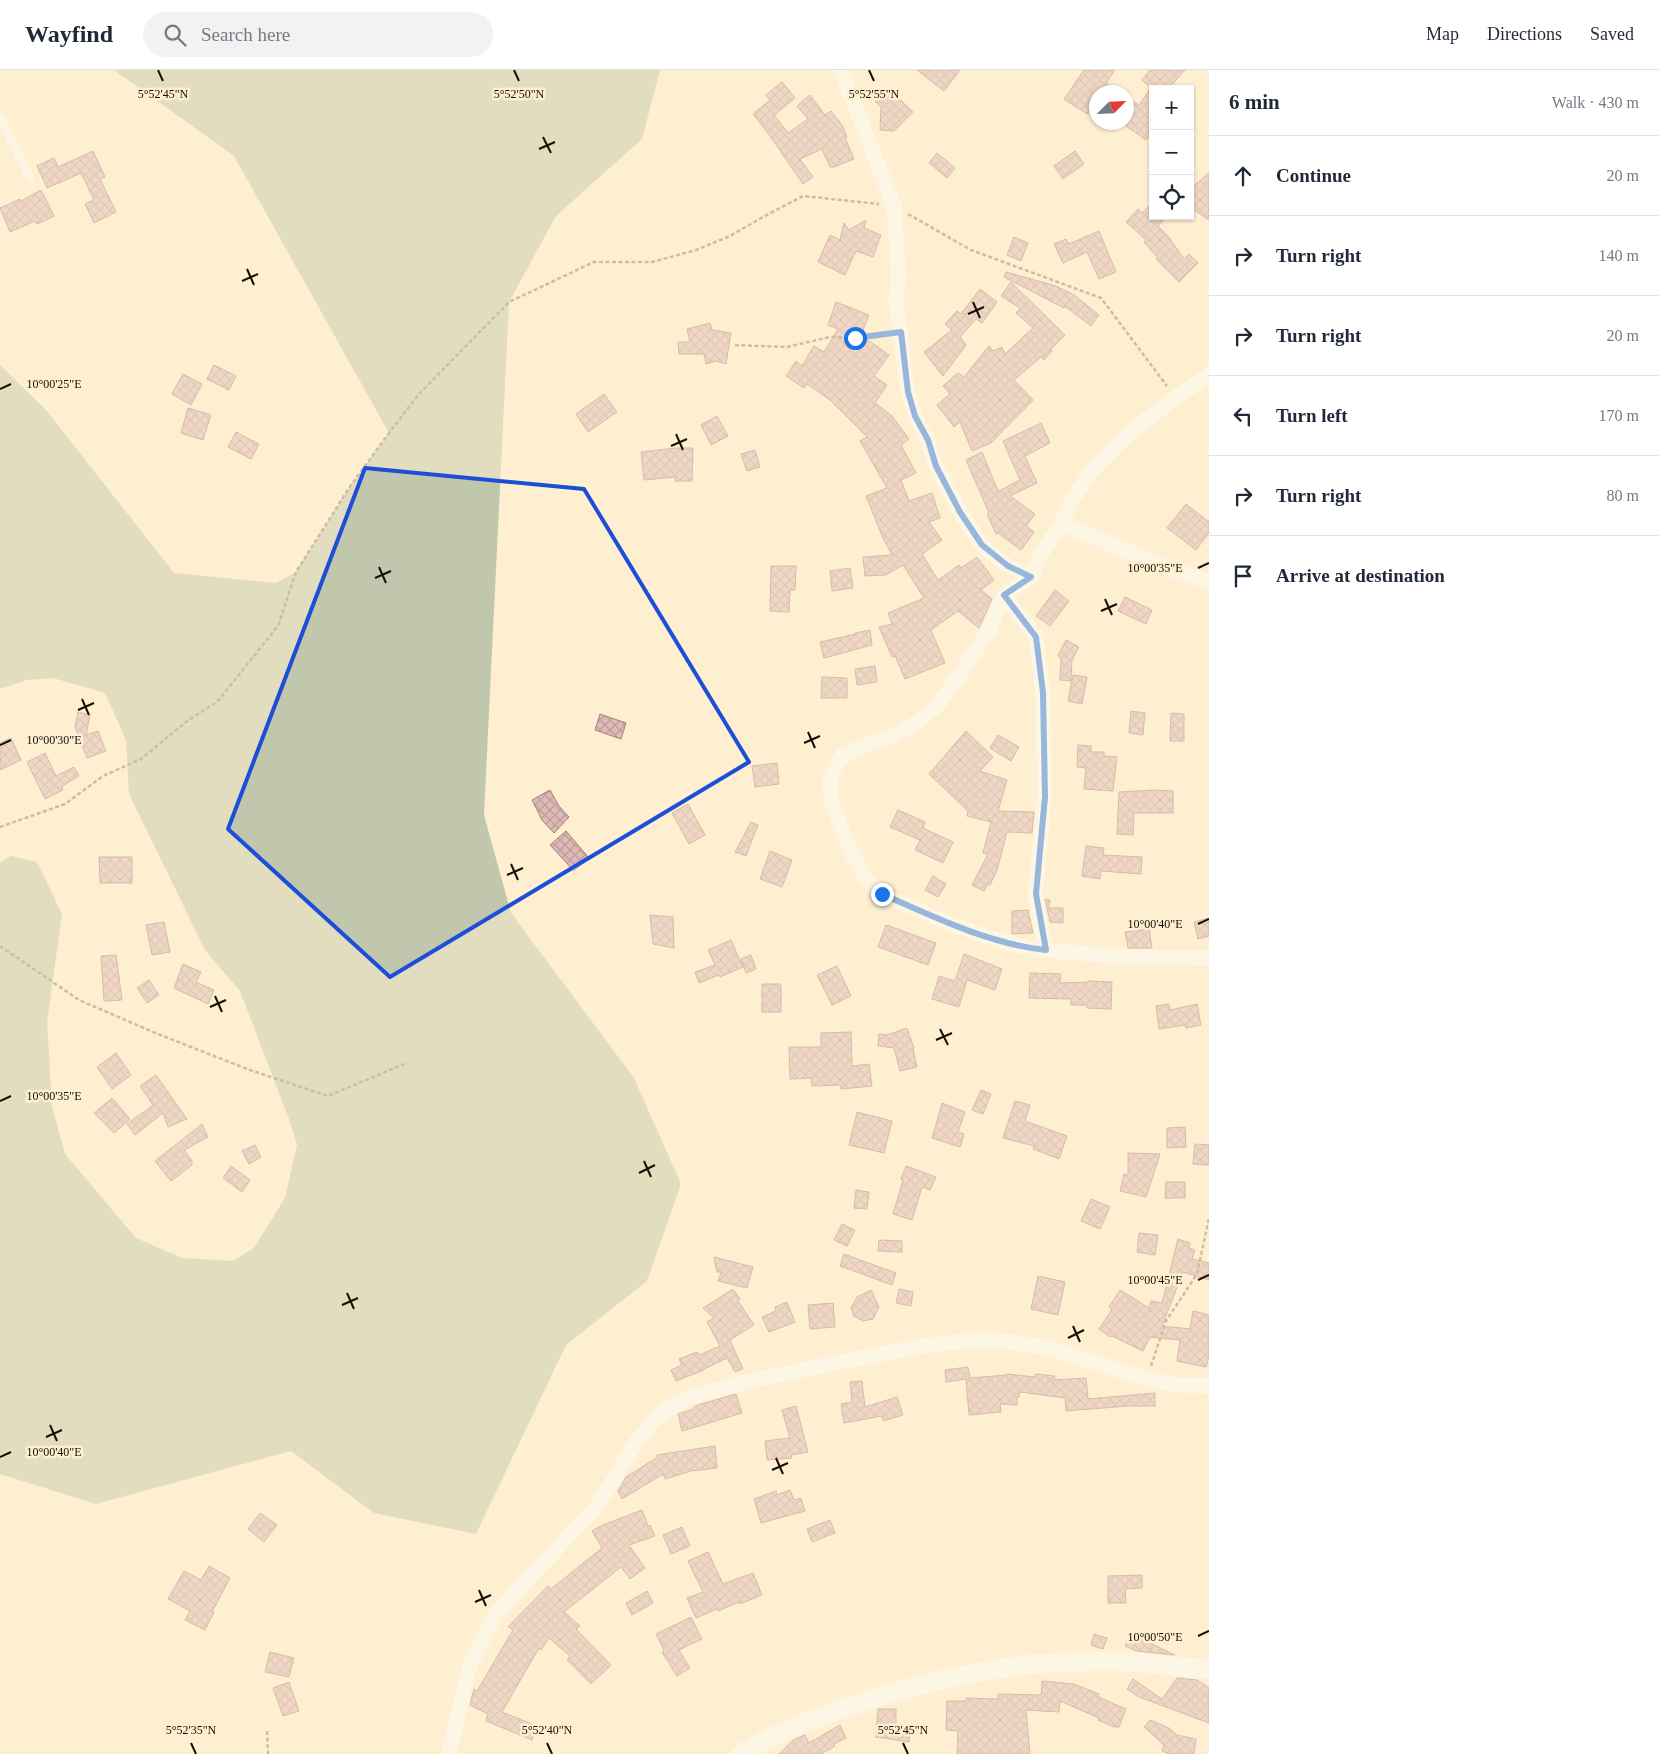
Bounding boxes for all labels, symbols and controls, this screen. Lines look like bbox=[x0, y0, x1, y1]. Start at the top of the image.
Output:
search box bbox=[143, 12, 493, 57]
text: Wayfind bbox=[25, 21, 113, 47]
icon: search bbox=[161, 21, 189, 49]
text: Search here bbox=[201, 24, 290, 45]
text: Map bbox=[1426, 24, 1459, 44]
text: Directions bbox=[1487, 24, 1562, 44]
text: Saved bbox=[1590, 24, 1634, 44]
north arrow bbox=[1089, 85, 1134, 130]
map controls bbox=[1149, 85, 1194, 220]
button: + bbox=[1149, 85, 1194, 130]
text: 5°52'45"N bbox=[138, 87, 189, 101]
text: 5°52'50"N bbox=[494, 87, 545, 101]
text: 5°52'55"N bbox=[849, 87, 900, 101]
text: 6 min bbox=[1229, 90, 1280, 114]
text: Walk · 430 m bbox=[1552, 94, 1639, 111]
button: − bbox=[1149, 130, 1194, 175]
icon: ahead bbox=[1229, 162, 1257, 190]
text: Continue bbox=[1276, 165, 1351, 186]
text: 20 m bbox=[1607, 167, 1639, 184]
button: locate bbox=[1149, 175, 1194, 220]
icon: right bbox=[1229, 242, 1257, 270]
text: Turn right bbox=[1276, 245, 1361, 266]
text: 140 m bbox=[1599, 247, 1639, 264]
icon: right bbox=[1229, 322, 1257, 350]
text: Turn right bbox=[1276, 325, 1361, 346]
route start bbox=[844, 327, 867, 350]
text: 20 m bbox=[1607, 327, 1639, 344]
text: 10°00'25"E bbox=[26, 377, 82, 391]
icon: left bbox=[1229, 402, 1257, 430]
text: Turn left bbox=[1276, 405, 1348, 426]
text: 170 m bbox=[1599, 407, 1639, 424]
icon: right bbox=[1229, 482, 1257, 510]
text: Turn right bbox=[1276, 485, 1361, 506]
text: 80 m bbox=[1607, 487, 1639, 504]
text: 10°00'35"E bbox=[1127, 561, 1183, 575]
icon: arrive bbox=[1229, 562, 1257, 590]
text: Arrive at destination bbox=[1276, 565, 1445, 586]
text: 10°00'30"E bbox=[26, 733, 82, 747]
route end bbox=[871, 883, 894, 906]
text: 10°00'40"E bbox=[1127, 917, 1183, 931]
text: 10°00'35"E bbox=[26, 1089, 82, 1103]
text: 10°00'45"E bbox=[1127, 1273, 1183, 1287]
text: 10°00'40"E bbox=[26, 1445, 82, 1459]
text: 10°00'50"E bbox=[1127, 1630, 1183, 1644]
text: 5°52'35"N bbox=[166, 1723, 217, 1737]
text: 5°52'40"N bbox=[522, 1723, 573, 1737]
text: 5°52'45"N bbox=[878, 1723, 929, 1737]

